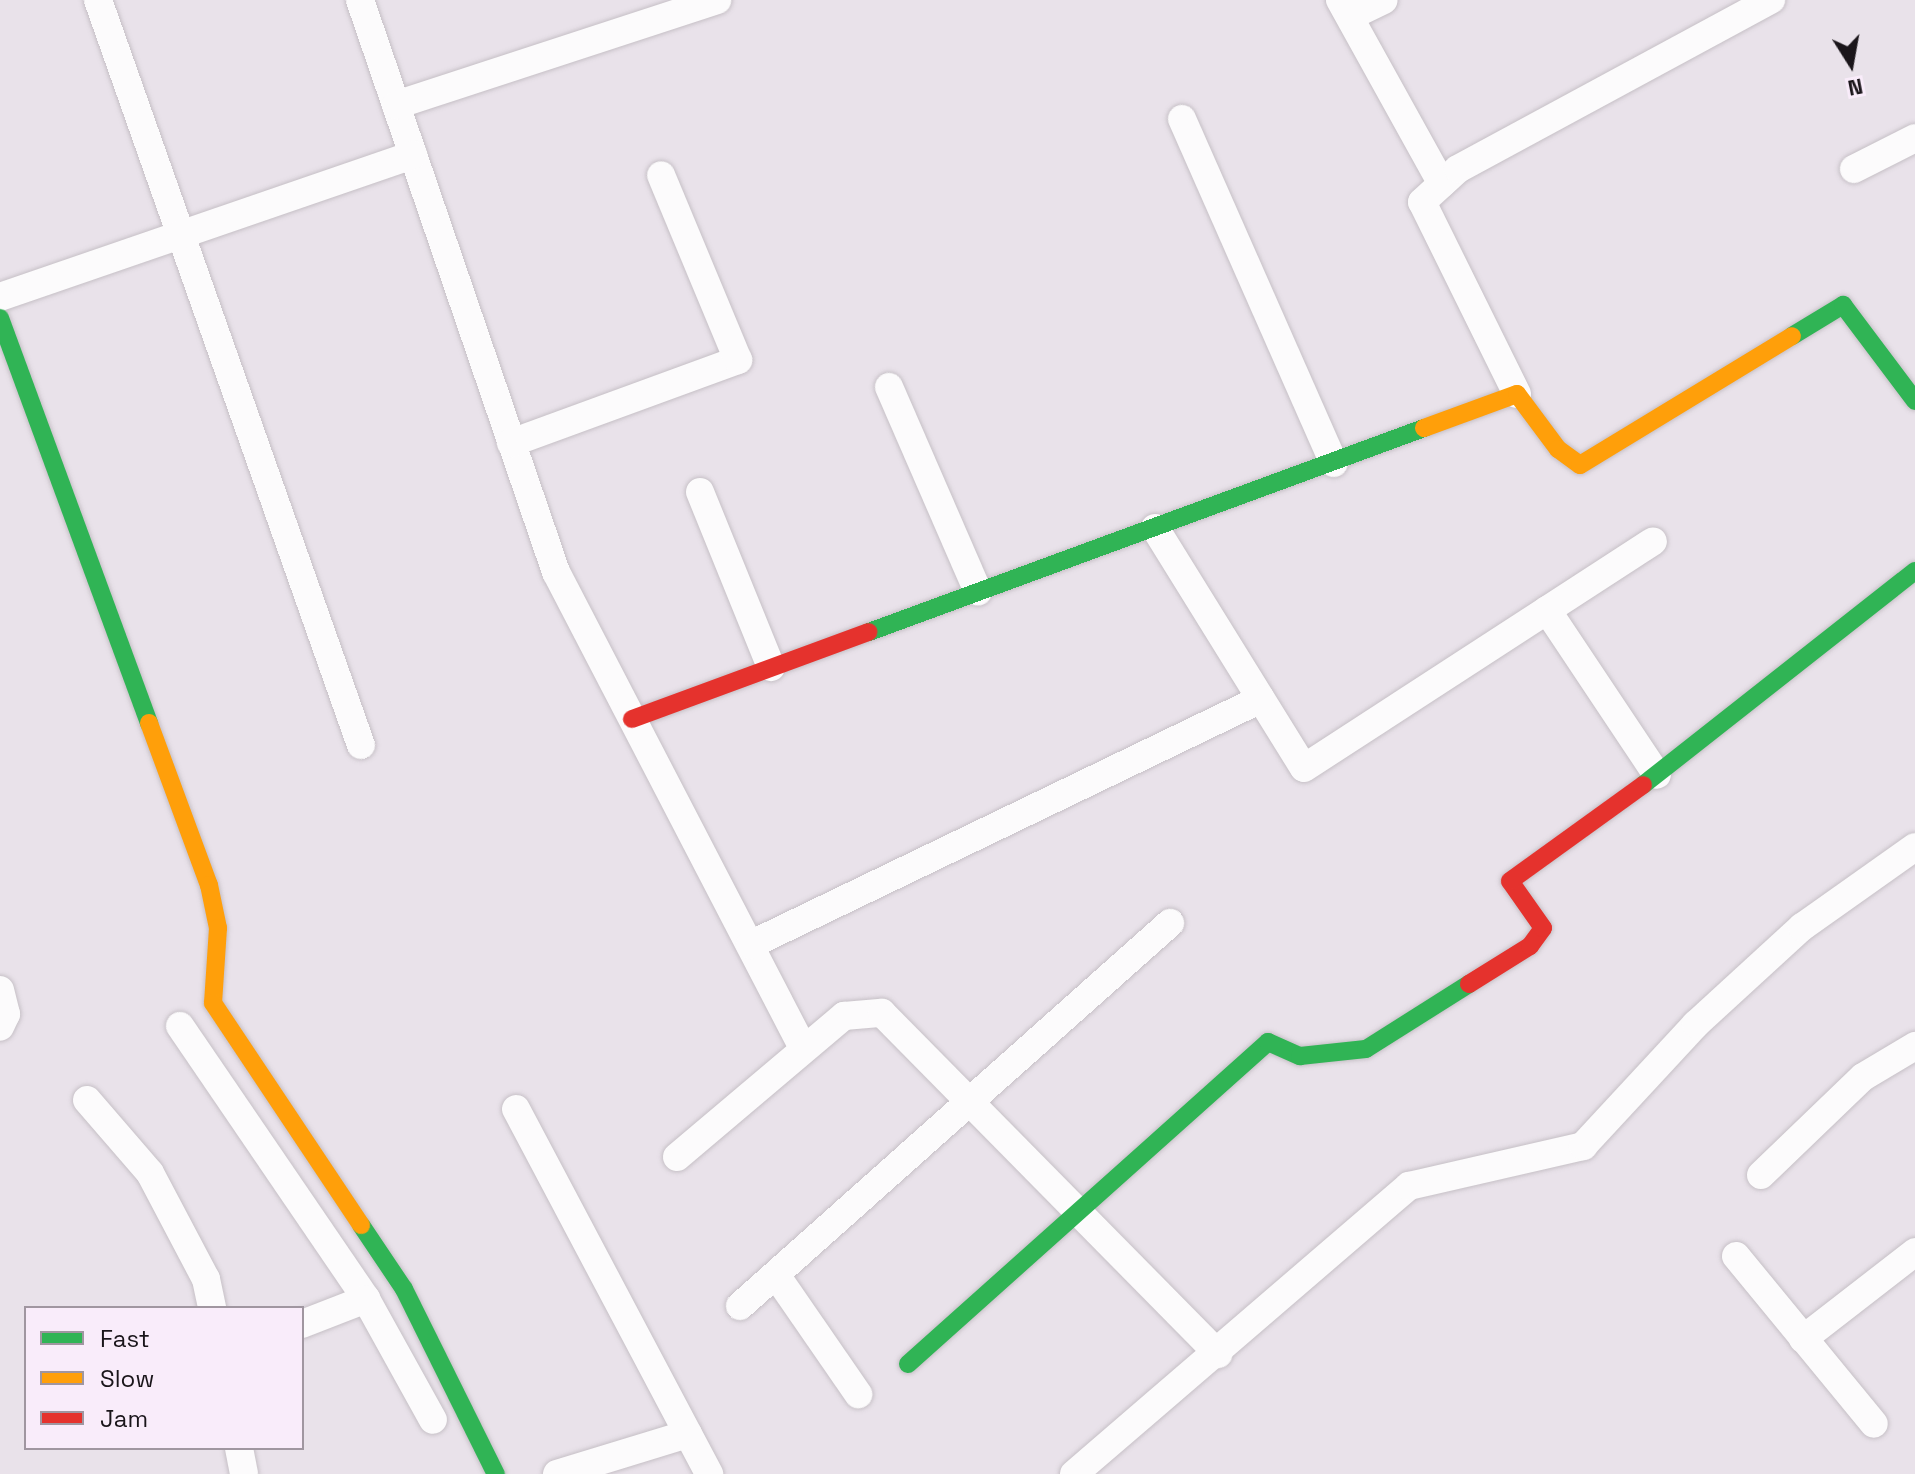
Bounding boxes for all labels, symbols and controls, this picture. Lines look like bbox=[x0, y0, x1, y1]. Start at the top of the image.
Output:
north arrow bbox=[1811, 24, 1891, 104]
text: N bbox=[1846, 72, 1865, 103]
legend bbox=[24, 1306, 304, 1450]
text: Fast bbox=[100, 1323, 150, 1354]
text: Slow bbox=[100, 1363, 154, 1394]
text: Jam bbox=[100, 1403, 148, 1434]

